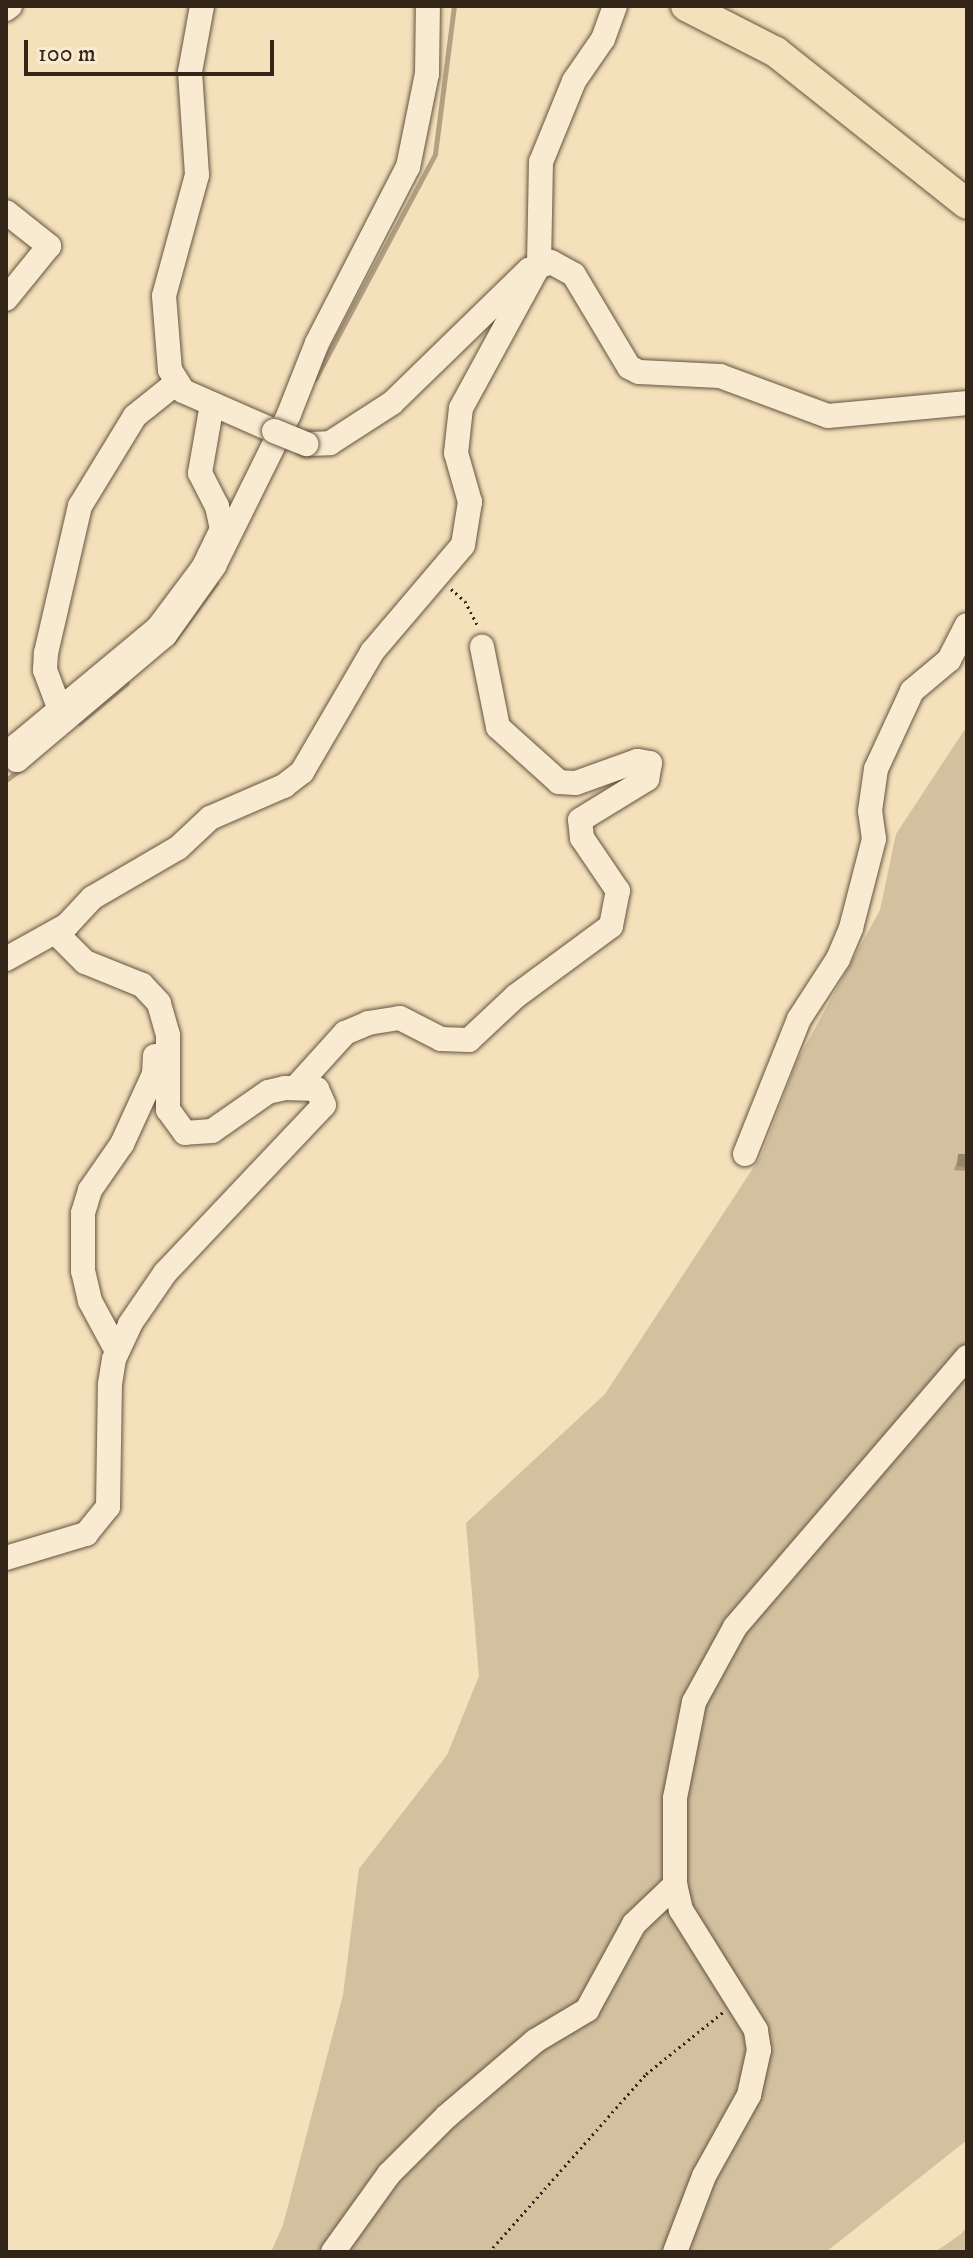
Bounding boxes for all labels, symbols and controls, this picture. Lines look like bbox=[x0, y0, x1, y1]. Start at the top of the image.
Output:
scale bar bbox=[28, 24, 278, 74]
text: 100 m bbox=[38, 39, 96, 69]

